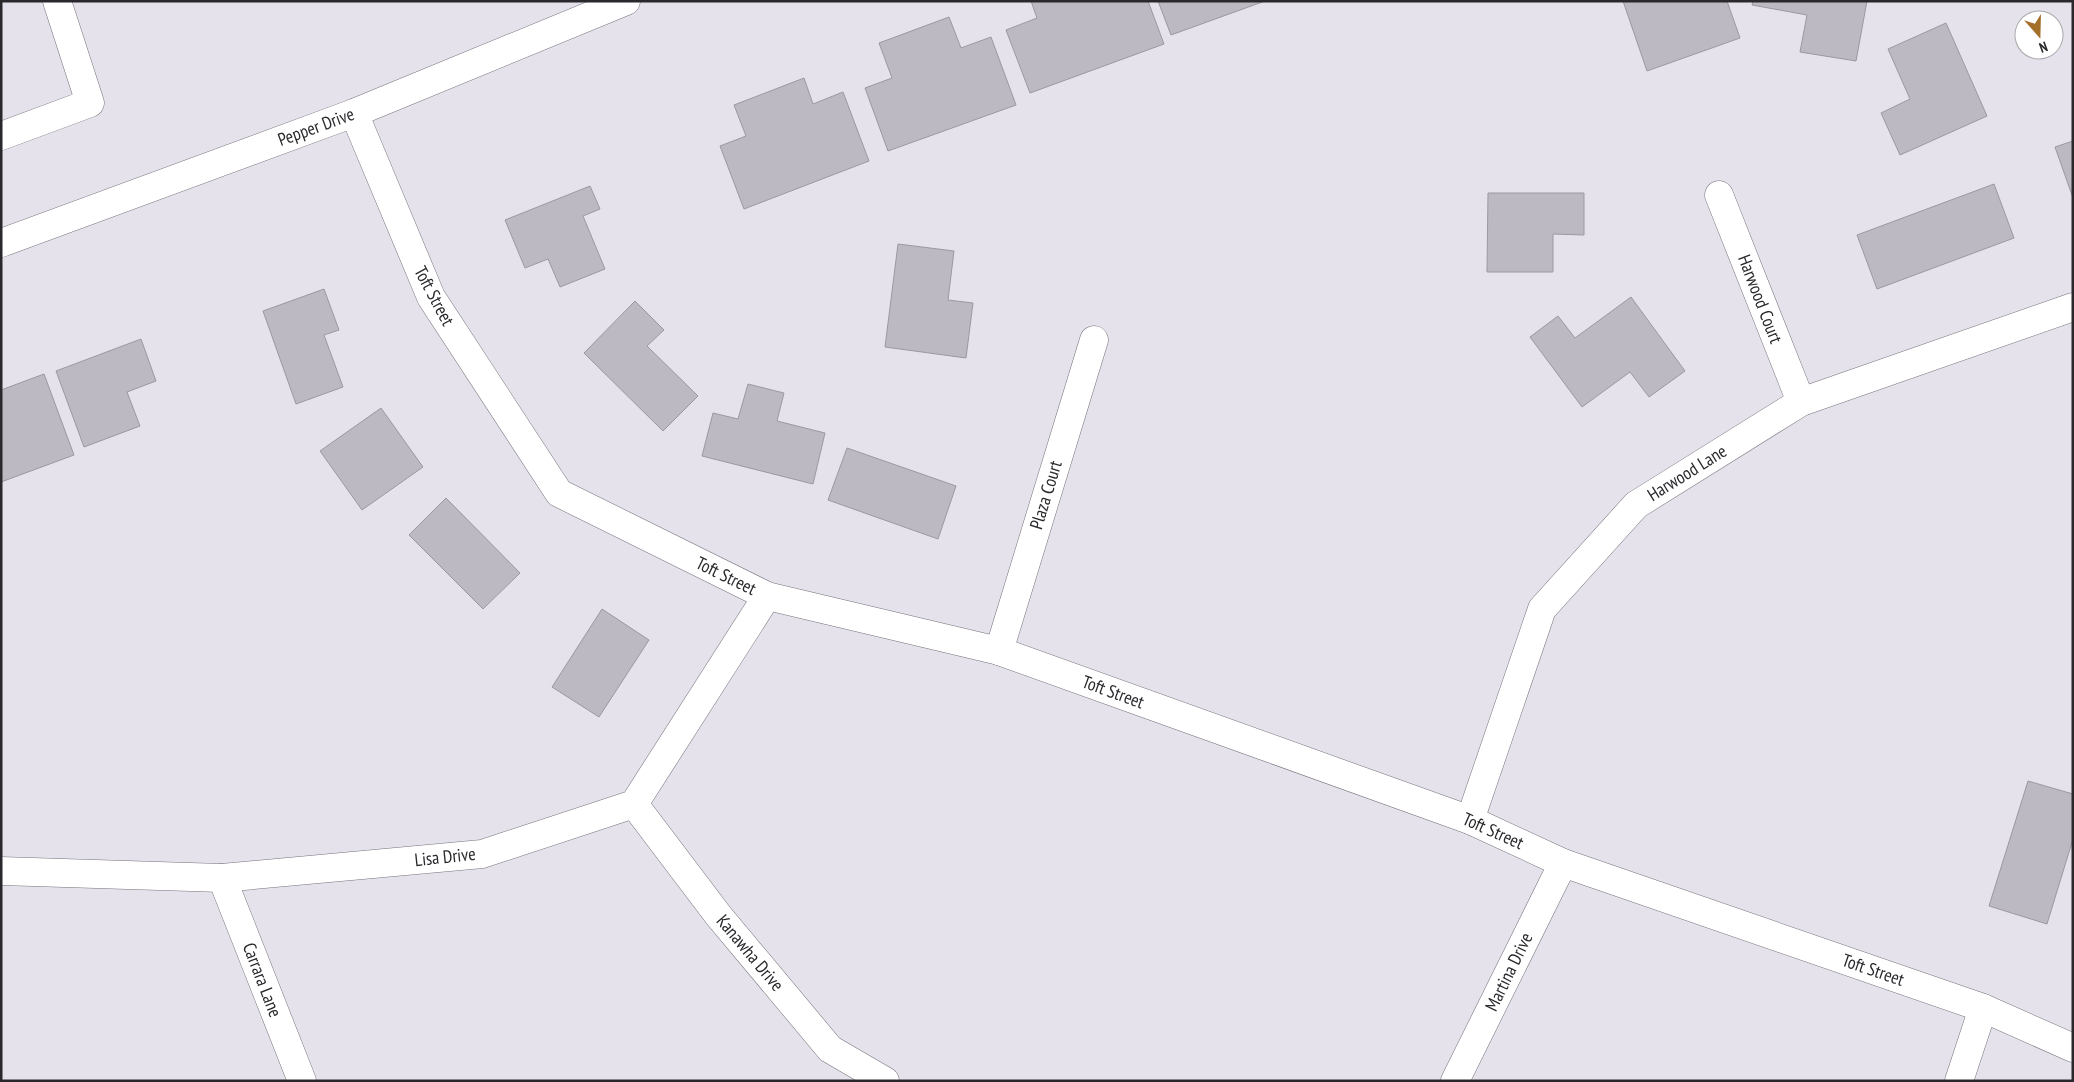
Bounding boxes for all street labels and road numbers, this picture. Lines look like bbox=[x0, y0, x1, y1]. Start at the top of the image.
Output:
street label: Pepper Drive bbox=[275, 102, 357, 151]
street label: Harwood Court bbox=[1733, 251, 1788, 346]
street label: Toft Street bbox=[409, 262, 460, 330]
street label: Harwood Lane bbox=[1643, 439, 1731, 506]
street label: Plaza Court bbox=[1024, 458, 1067, 532]
street label: Toft Street bbox=[692, 551, 760, 600]
street label: Toft Street bbox=[1079, 670, 1147, 713]
street label: Toft Street bbox=[1459, 807, 1527, 854]
street label: Lisa Drive bbox=[413, 842, 477, 871]
street label: Kanawha Drive bbox=[712, 910, 789, 996]
street label: Martina Drive bbox=[1480, 929, 1537, 1015]
street label: Carrara Lane bbox=[238, 939, 287, 1020]
street label: Toft Street bbox=[1839, 948, 1907, 991]

